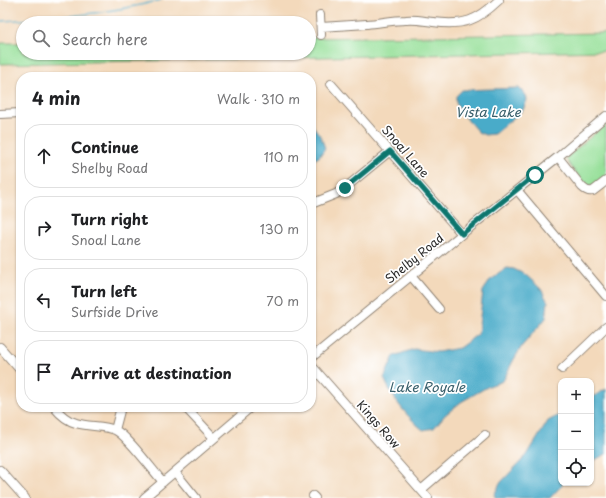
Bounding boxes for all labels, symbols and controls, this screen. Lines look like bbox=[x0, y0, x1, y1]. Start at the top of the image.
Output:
search box bbox=[16, 16, 316, 60]
icon: search bbox=[30, 27, 52, 49]
text: Search here bbox=[62, 27, 148, 50]
text: 4 min bbox=[32, 85, 80, 111]
text: Walk · 310 m bbox=[217, 89, 300, 108]
water label: Vista Lake bbox=[455, 102, 522, 121]
street label: Snoal Lane bbox=[378, 121, 434, 181]
text: Continue bbox=[71, 135, 139, 158]
icon: ahead bbox=[33, 145, 55, 167]
text: 110 m bbox=[264, 147, 299, 166]
text: Shelby Road bbox=[71, 158, 148, 177]
route start bbox=[526, 166, 544, 184]
route end bbox=[336, 179, 354, 197]
text: Turn right bbox=[71, 207, 148, 230]
icon: right bbox=[33, 217, 55, 239]
text: 130 m bbox=[260, 219, 299, 238]
street label: Shelby Road bbox=[381, 229, 447, 287]
text: Snoal Lane bbox=[71, 230, 141, 249]
text: Turn left bbox=[71, 279, 137, 302]
icon: left bbox=[33, 289, 55, 311]
text: 70 m bbox=[266, 291, 299, 310]
text: Surfside Drive bbox=[71, 302, 158, 321]
icon: arrive bbox=[33, 361, 55, 383]
text: Arrive at destination bbox=[71, 361, 232, 384]
water label: Lake Royale bbox=[389, 377, 466, 396]
map controls bbox=[558, 378, 594, 486]
button: + bbox=[558, 378, 594, 414]
street label: Kings Row bbox=[353, 396, 405, 453]
button: − bbox=[558, 414, 594, 450]
button: locate bbox=[558, 450, 594, 486]

